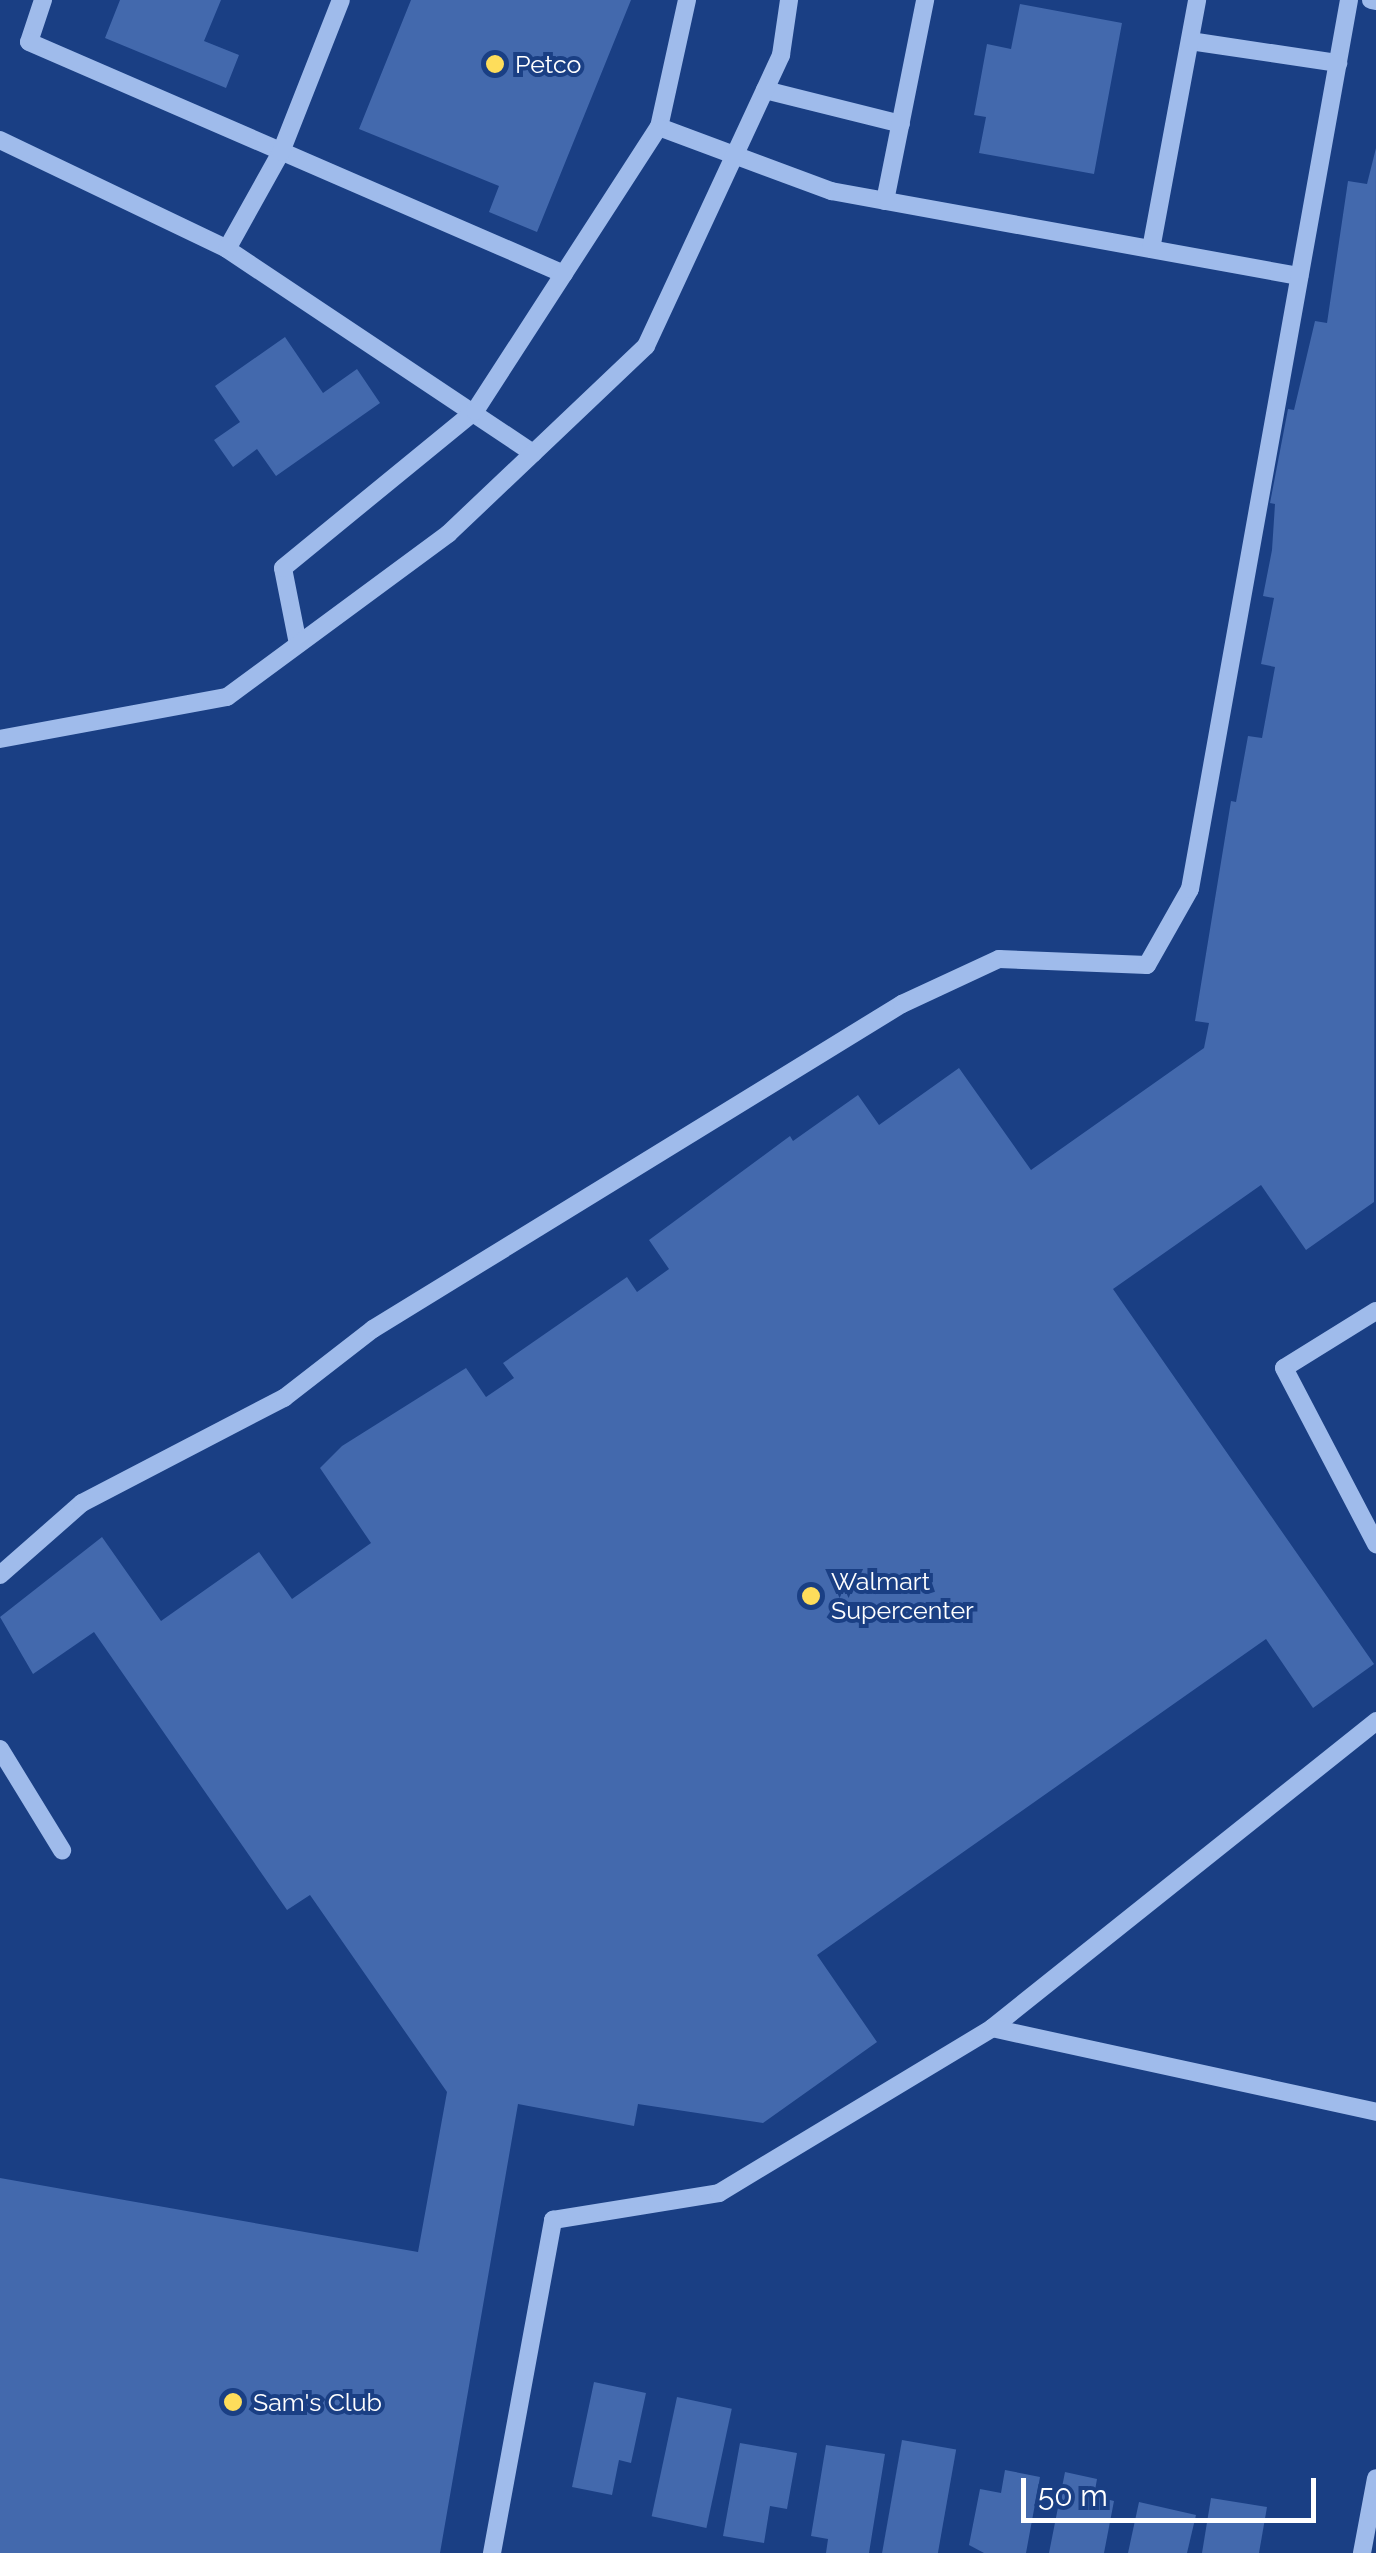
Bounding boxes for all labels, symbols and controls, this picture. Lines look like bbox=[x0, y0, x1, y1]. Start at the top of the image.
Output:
place label: Petco bbox=[515, 49, 581, 79]
marker: Petco bbox=[484, 53, 506, 75]
place label: Walmart Supercenter bbox=[831, 1567, 974, 1626]
marker: Walmart Supercenter bbox=[800, 1585, 822, 1607]
place label: Sam's Club bbox=[253, 2387, 382, 2417]
marker: Sam's Club bbox=[222, 2391, 244, 2413]
scale bar bbox=[1026, 2458, 1321, 2520]
text: 50 m bbox=[1038, 2478, 1108, 2513]

